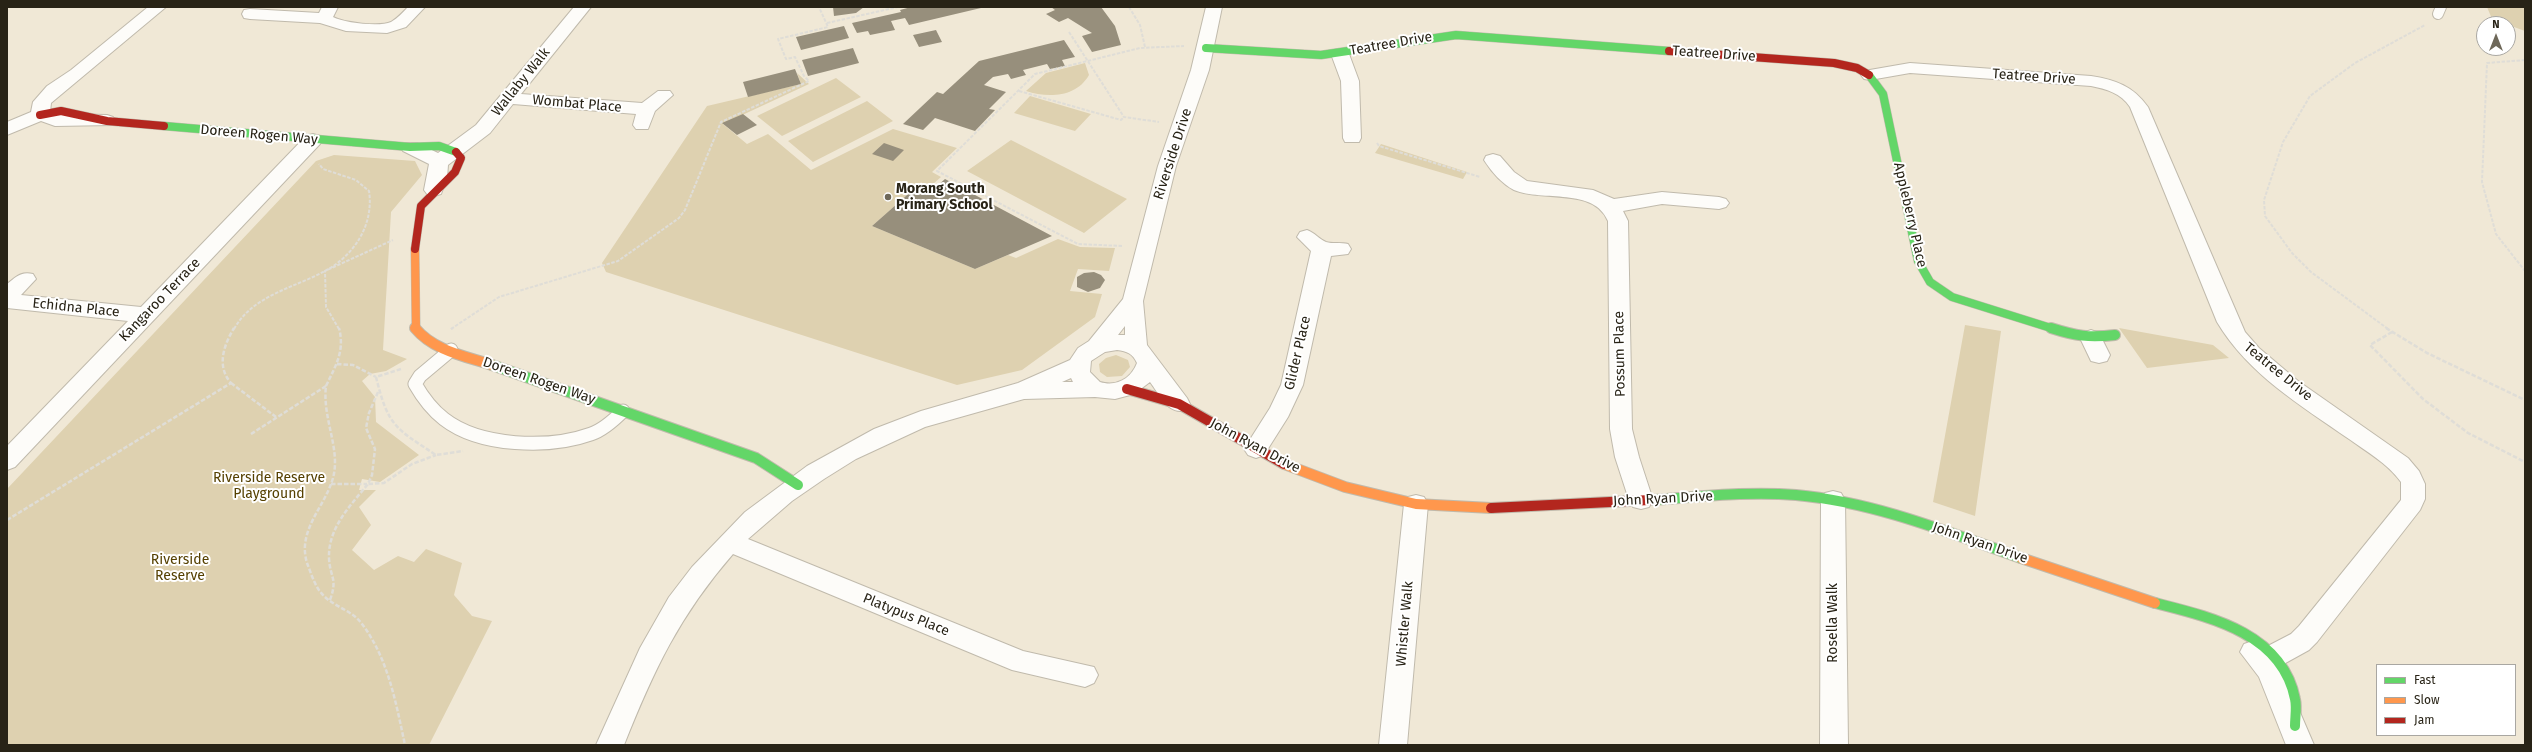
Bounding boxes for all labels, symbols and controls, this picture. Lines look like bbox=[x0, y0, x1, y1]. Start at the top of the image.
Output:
north arrow bbox=[2476, 16, 2516, 56]
text: N bbox=[2492, 18, 2500, 31]
street label: Teatree Drive bbox=[1348, 28, 1434, 60]
street label: Teatree Drive bbox=[1672, 43, 1756, 65]
street label: Wallaby Walk bbox=[488, 44, 554, 120]
street label: Teatree Drive bbox=[1992, 66, 2076, 88]
street label: Wombat Place bbox=[532, 92, 622, 116]
street label: Riverside Drive bbox=[1150, 106, 1196, 202]
street label: Doreen Rogen Way bbox=[200, 121, 318, 149]
street label: Appleberry Place bbox=[1890, 161, 1930, 269]
place label: Morang South Primary School bbox=[896, 181, 993, 214]
marker: Morang South Primary School bbox=[883, 192, 893, 202]
street label: Kangaroo Terrace bbox=[116, 255, 204, 345]
street label: Echidna Place bbox=[32, 295, 120, 321]
street label: Possum Place bbox=[1611, 311, 1629, 397]
street label: Glider Place bbox=[1281, 314, 1315, 392]
street label: Teatree Drive bbox=[2240, 339, 2316, 405]
street label: Doreen Rogen Way bbox=[481, 354, 597, 408]
street label: John Ryan Drive bbox=[1207, 415, 1303, 477]
park label: Riverside Reserve Playground bbox=[213, 470, 325, 502]
street label: John Ryan Drive bbox=[1613, 488, 1713, 510]
street label: John Ryan Drive bbox=[1930, 519, 2030, 567]
park label: Riverside Reserve bbox=[151, 552, 209, 584]
street label: Whistler Walk bbox=[1393, 581, 1417, 667]
street label: Rosella Walk bbox=[1825, 583, 1841, 663]
street label: Platypus Place bbox=[860, 590, 952, 640]
legend bbox=[2376, 664, 2516, 736]
text: Fast bbox=[2414, 673, 2436, 687]
text: Slow bbox=[2414, 693, 2440, 707]
text: Jam bbox=[2414, 713, 2434, 727]

